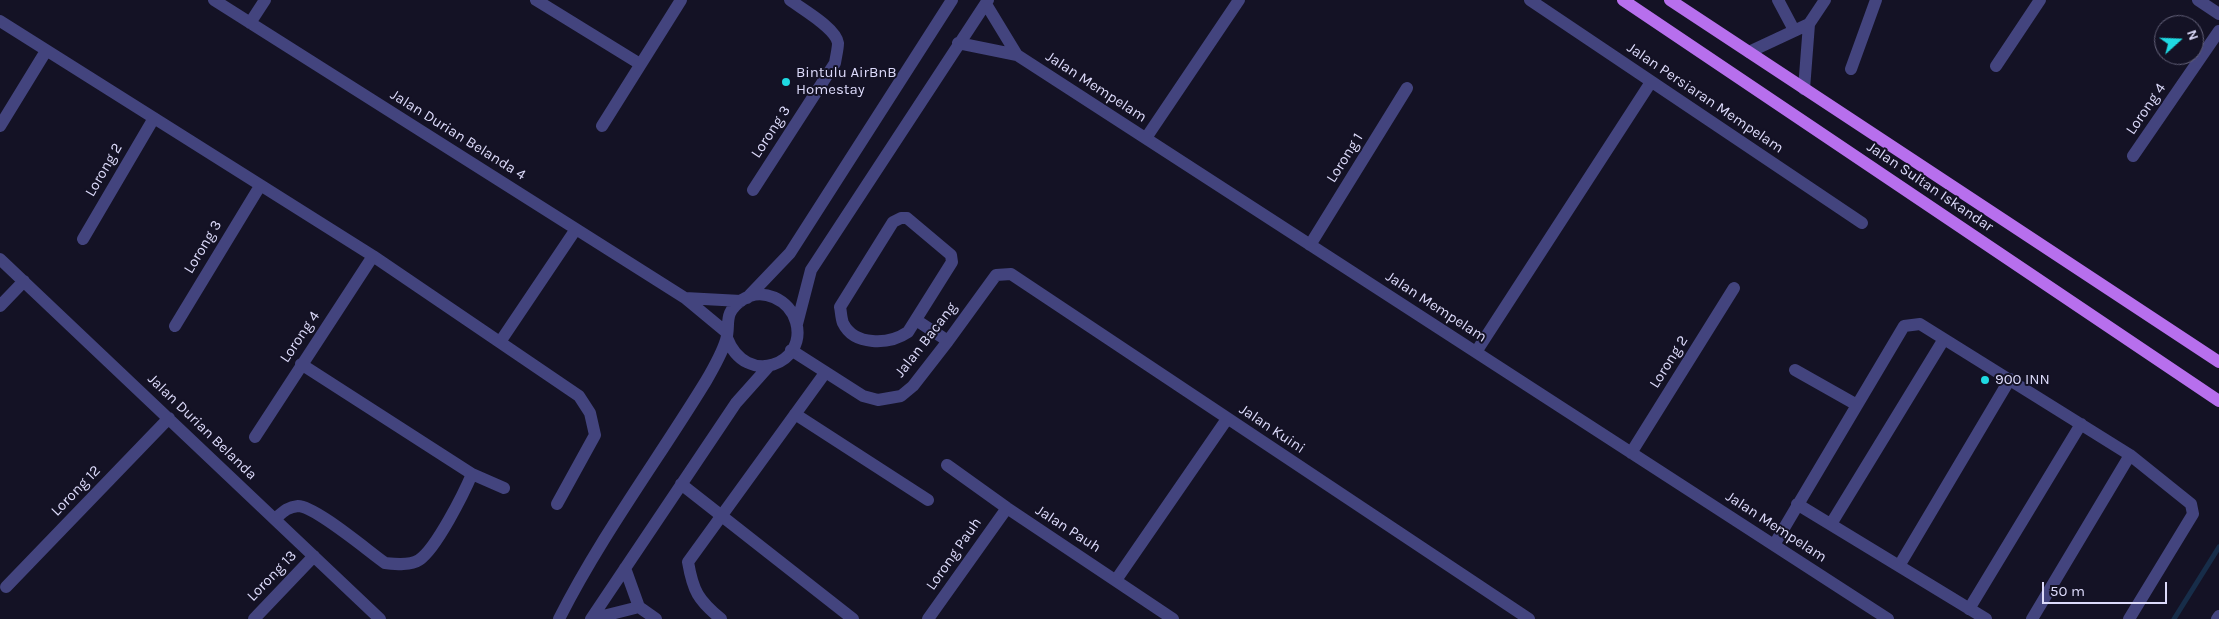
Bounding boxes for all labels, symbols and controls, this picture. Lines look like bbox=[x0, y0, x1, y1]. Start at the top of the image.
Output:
north arrow bbox=[2154, 15, 2204, 65]
text: N bbox=[2183, 27, 2202, 43]
street label: Jalan Persiaran Mempelam bbox=[1623, 39, 1787, 157]
street label: Jalan Mempelam bbox=[1042, 48, 1150, 126]
place label: Bintulu AirBnB Homestay bbox=[796, 64, 897, 99]
marker: Bintulu AirBnB Homestay bbox=[780, 76, 792, 88]
street label: Lorong 4 bbox=[2122, 80, 2170, 138]
street label: Jalan Durian Belanda 4 bbox=[387, 86, 529, 184]
street label: Lorong 3 bbox=[747, 102, 795, 162]
street label: Lorong 1 bbox=[1323, 130, 1367, 186]
street label: Jalan Sultan Iskandar bbox=[1863, 138, 1997, 236]
street label: Lorong 2 bbox=[82, 140, 126, 200]
street label: Lorong 3 bbox=[180, 217, 226, 277]
street label: Jalan Mempelam bbox=[1382, 268, 1490, 346]
street label: Jalan Bacang bbox=[891, 299, 961, 381]
street label: Lorong 4 bbox=[276, 308, 324, 366]
street label: Lorong 2 bbox=[1646, 332, 1692, 392]
street label: Jalan Durian Belanda bbox=[144, 370, 260, 484]
place label: 900 INN bbox=[1995, 371, 2050, 389]
marker: 900 INN bbox=[1979, 374, 1991, 386]
street label: Jalan Kuini bbox=[1236, 400, 1308, 458]
street label: Lorong 12 bbox=[47, 462, 105, 520]
street label: Jalan Mempelam bbox=[1722, 488, 1830, 566]
street label: Jalan Pauh bbox=[1032, 501, 1104, 557]
street label: Lorong Pauh bbox=[922, 514, 986, 594]
street label: Lorong 13 bbox=[243, 547, 301, 605]
scale bar bbox=[2044, 572, 2169, 604]
text: 50 m bbox=[2050, 582, 2085, 600]

